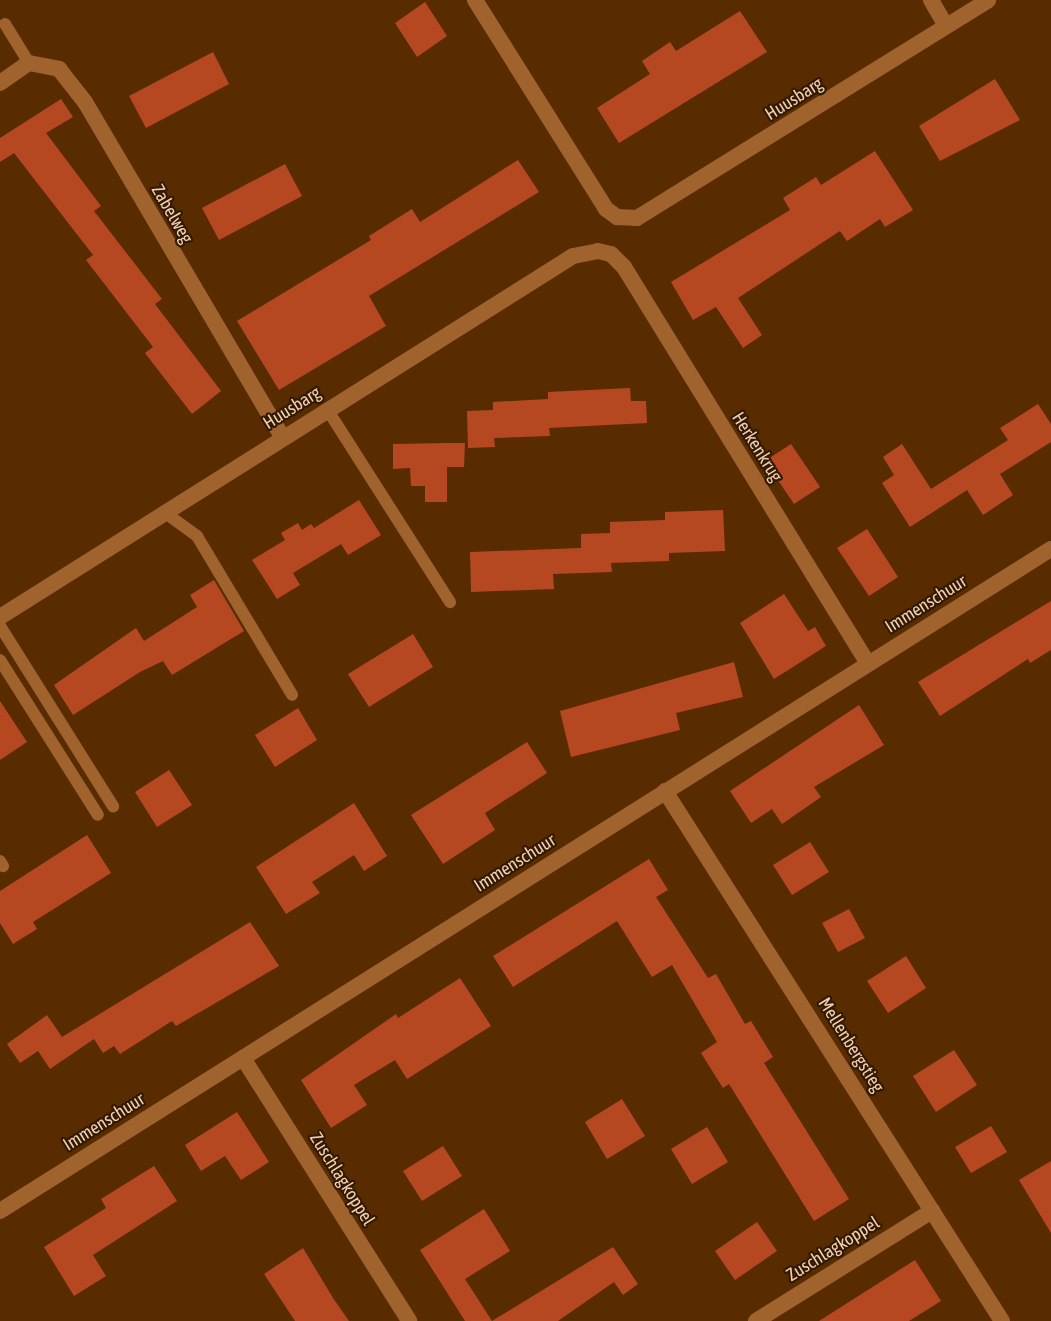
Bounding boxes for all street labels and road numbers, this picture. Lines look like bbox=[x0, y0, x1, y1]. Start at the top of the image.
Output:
street label: Huusbarg bbox=[761, 73, 827, 125]
street label: Zabelweg bbox=[147, 181, 197, 247]
street label: Huusbarg bbox=[259, 382, 325, 434]
street label: Herkenkrug bbox=[727, 408, 787, 486]
street label: Immenschuur bbox=[881, 571, 971, 637]
street label: Immenschuur bbox=[470, 830, 560, 896]
street label: Mellenbergstieg bbox=[813, 994, 889, 1096]
street label: Immenschuur bbox=[59, 1089, 149, 1155]
street label: Zuschlagkoppel bbox=[305, 1129, 379, 1229]
street label: Zuschlagkoppel bbox=[783, 1212, 883, 1286]

